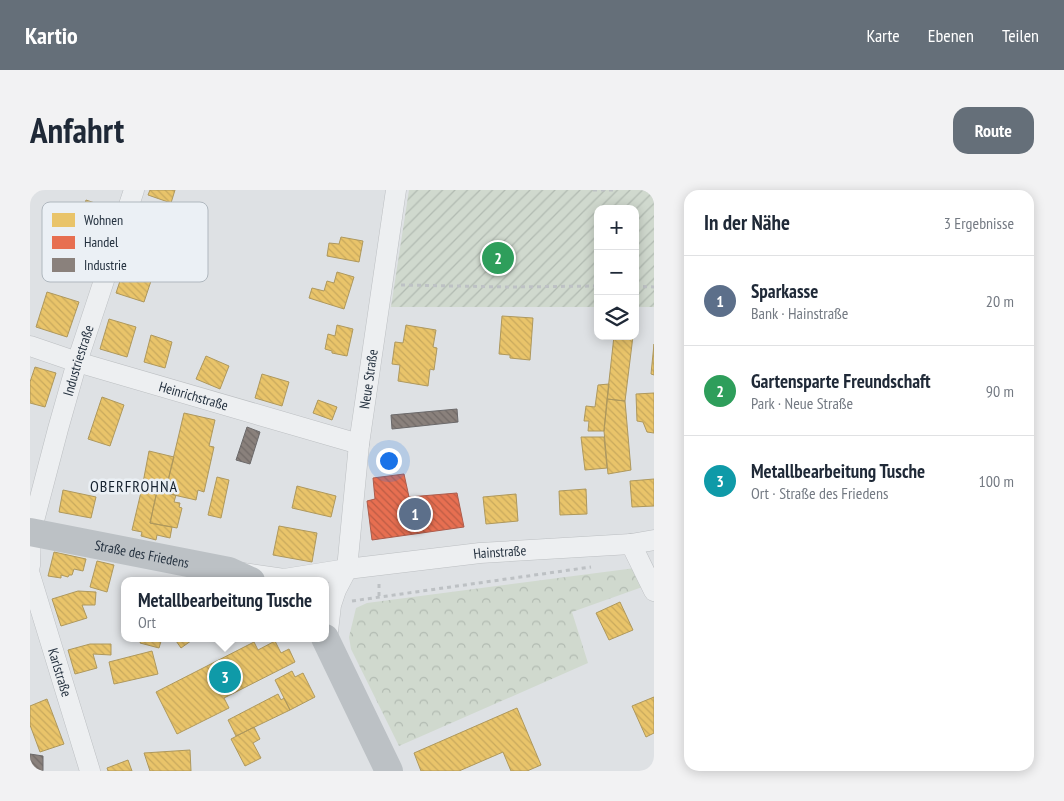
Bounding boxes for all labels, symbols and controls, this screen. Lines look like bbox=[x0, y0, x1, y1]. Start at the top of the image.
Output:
text: Kartio bbox=[25, 20, 78, 51]
text: Karte bbox=[866, 24, 900, 47]
text: Ebenen bbox=[928, 24, 974, 47]
text: Teilen bbox=[1002, 24, 1039, 47]
text: Anfahrt bbox=[30, 107, 124, 153]
button: Route bbox=[953, 107, 1034, 154]
legend bbox=[42, 202, 208, 282]
map controls bbox=[594, 205, 639, 340]
button: + bbox=[594, 205, 639, 250]
text: In der Nähe bbox=[704, 209, 790, 236]
text: Wohnen bbox=[84, 211, 123, 229]
text: 3 Ergebnisse bbox=[944, 213, 1014, 233]
text: Handel bbox=[84, 233, 119, 251]
pin: 2 bbox=[482, 239, 514, 277]
button: − bbox=[594, 250, 639, 295]
text: Industrie bbox=[84, 256, 127, 274]
text: Sparkasse bbox=[751, 279, 818, 303]
text: 1 bbox=[716, 291, 724, 311]
text: 20 m bbox=[986, 291, 1014, 311]
button: layers bbox=[594, 295, 639, 340]
text: Bank · Hainstraße bbox=[751, 303, 848, 323]
street label: Industriestraße bbox=[59, 322, 98, 398]
street label: Neue Straße bbox=[355, 348, 382, 410]
text: Gartensparte Freundschaft bbox=[751, 369, 931, 393]
street label: Heinrichstraße bbox=[157, 377, 230, 415]
text: 2 bbox=[716, 381, 724, 401]
text: 90 m bbox=[986, 381, 1014, 401]
text: Park · Neue Straße bbox=[751, 393, 853, 413]
your location bbox=[376, 448, 402, 474]
text: Metallbearbeitung Tusche bbox=[751, 459, 925, 483]
text: 3 bbox=[716, 471, 724, 491]
text: 100 m bbox=[979, 471, 1014, 491]
district label: OBERFROHNA bbox=[90, 476, 178, 496]
text: Ort · Straße des Friedens bbox=[751, 483, 888, 503]
pin: 1 bbox=[399, 495, 431, 533]
street label: Straße des Friedens bbox=[93, 536, 191, 572]
street label: Hainstraße bbox=[472, 541, 527, 563]
popup bbox=[121, 577, 329, 642]
text: Metallbearbeitung Tusche bbox=[138, 588, 312, 612]
text: Ort bbox=[138, 612, 156, 632]
street label: Karlstraße bbox=[44, 646, 76, 699]
pin: 3 bbox=[209, 658, 241, 696]

